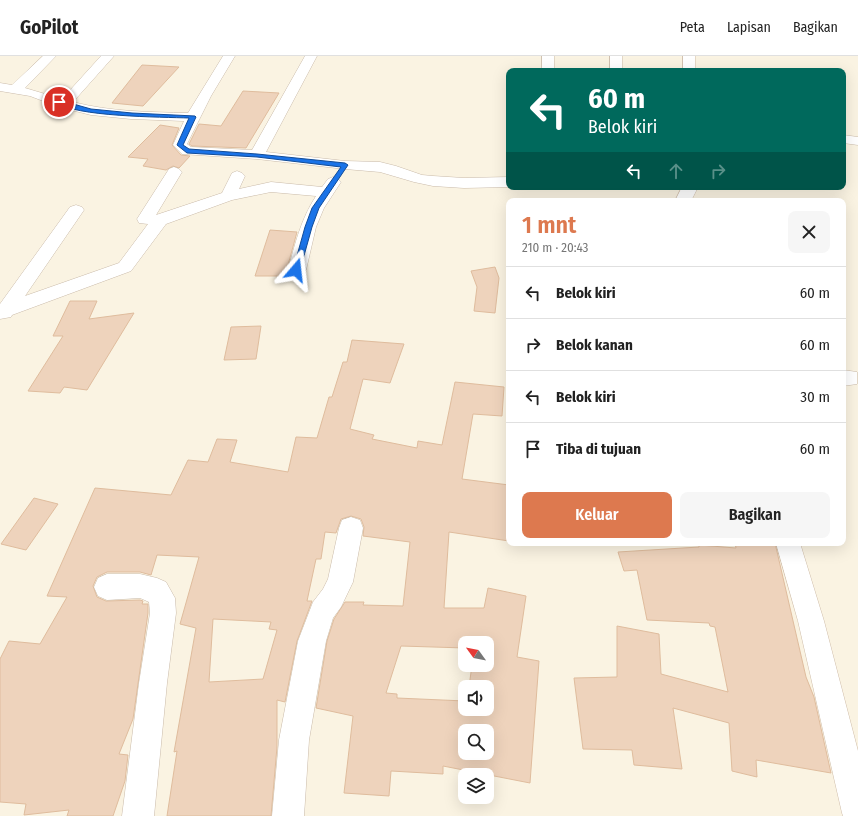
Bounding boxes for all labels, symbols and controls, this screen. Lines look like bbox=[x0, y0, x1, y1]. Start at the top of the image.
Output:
text: GoPilot bbox=[20, 16, 79, 39]
text: Peta bbox=[680, 19, 705, 36]
text: Lapisan bbox=[727, 19, 771, 36]
text: Bagikan bbox=[793, 19, 838, 36]
text: 60 m bbox=[588, 82, 645, 115]
icon: left bbox=[522, 84, 574, 136]
pin bbox=[42, 85, 76, 119]
icon: arrive bbox=[48, 91, 70, 113]
text: Belok kiri bbox=[588, 116, 657, 138]
icon: left bbox=[623, 160, 645, 182]
icon: ahead bbox=[665, 160, 687, 182]
icon: right bbox=[707, 160, 729, 182]
text: 1 mnt bbox=[522, 211, 576, 239]
button: close bbox=[788, 211, 830, 253]
text: 210 m · 20:43 bbox=[522, 240, 588, 255]
position arrow bbox=[275, 249, 317, 291]
icon: left bbox=[522, 282, 544, 304]
text: Belok kiri bbox=[556, 284, 616, 302]
text: 60 m bbox=[800, 284, 830, 302]
icon: right bbox=[522, 334, 544, 356]
text: Belok kanan bbox=[556, 336, 633, 354]
text: 60 m bbox=[800, 336, 830, 354]
icon: left bbox=[522, 386, 544, 408]
text: Belok kiri bbox=[556, 388, 616, 406]
text: 30 m bbox=[800, 388, 830, 406]
icon: arrive bbox=[522, 438, 544, 460]
text: Tiba di tujuan bbox=[556, 440, 641, 458]
text: 60 m bbox=[800, 440, 830, 458]
button: Keluar bbox=[522, 492, 672, 538]
button: Bagikan bbox=[680, 492, 830, 538]
north arrow bbox=[458, 636, 494, 672]
map controls bbox=[458, 636, 494, 804]
button: sound bbox=[458, 680, 494, 716]
button: search bbox=[458, 724, 494, 760]
button: layers bbox=[458, 768, 494, 804]

